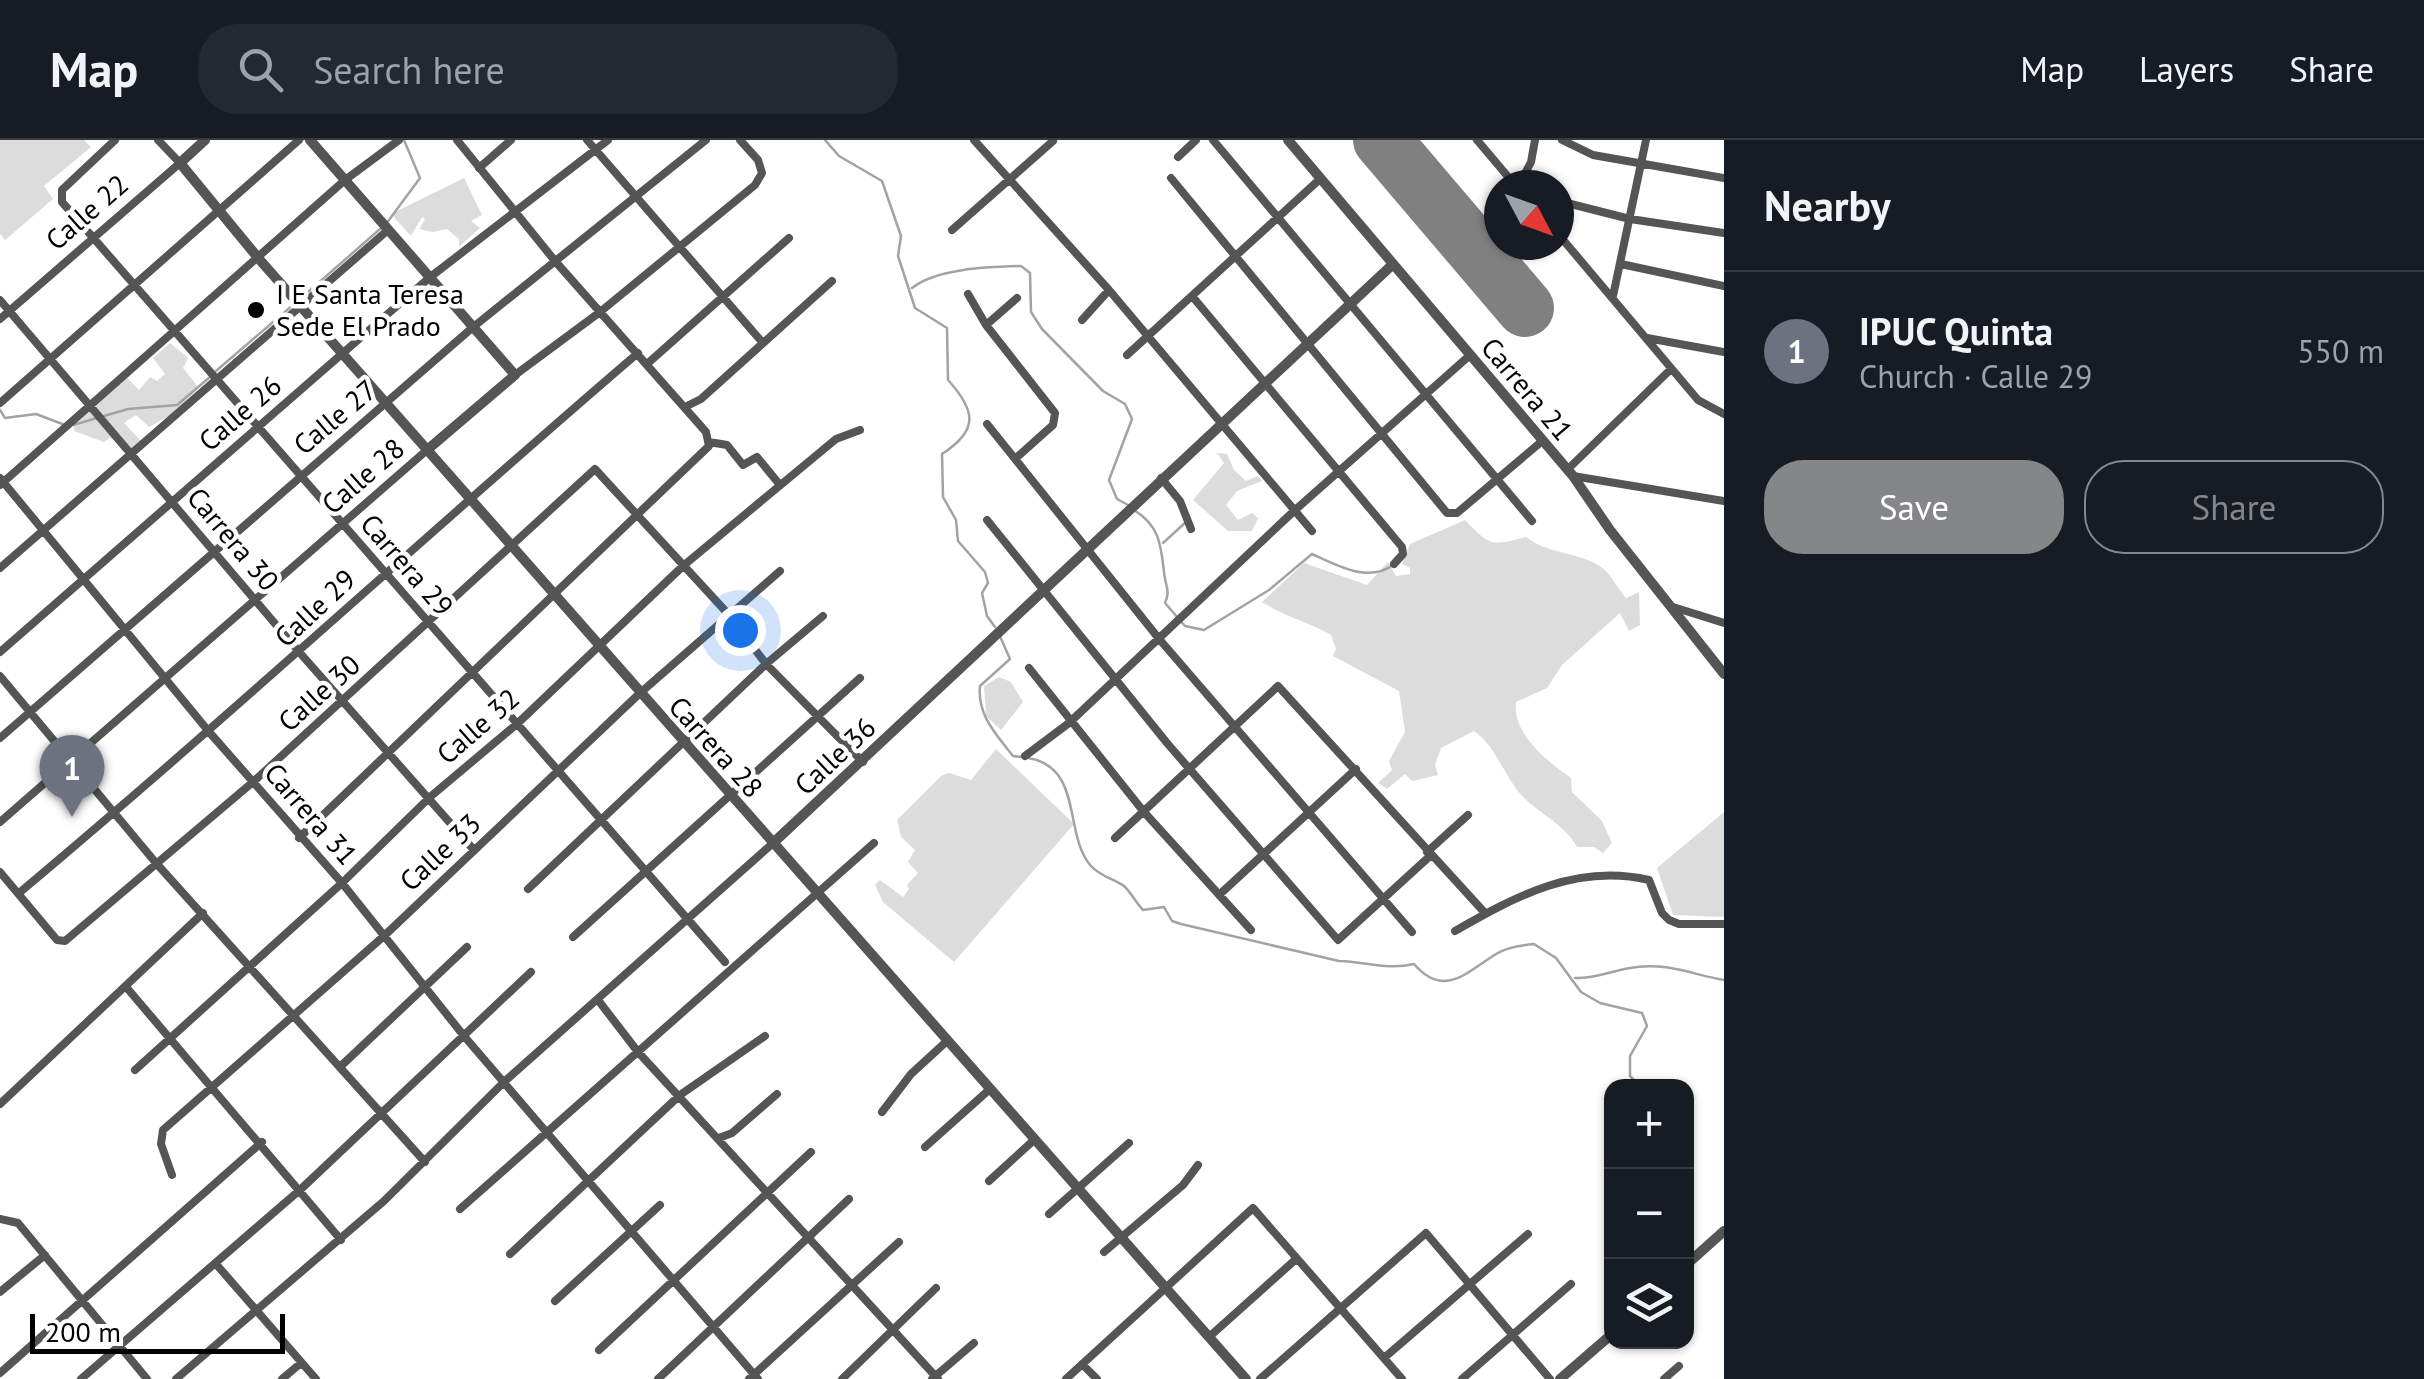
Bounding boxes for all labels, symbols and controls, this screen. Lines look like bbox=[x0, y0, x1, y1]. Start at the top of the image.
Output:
search box bbox=[198, 24, 898, 114]
text: Map bbox=[50, 38, 138, 100]
icon: search bbox=[233, 42, 288, 97]
text: Search here bbox=[313, 45, 505, 94]
text: Map bbox=[2020, 46, 2084, 92]
text: Layers bbox=[2139, 46, 2234, 92]
text: Share bbox=[2289, 46, 2374, 92]
street label: Calle 22 bbox=[38, 166, 136, 258]
north arrow bbox=[1484, 170, 1574, 260]
text: Nearby bbox=[1764, 178, 1891, 233]
place label: I E Santa Teresa Sede El Prado bbox=[276, 275, 464, 344]
marker: I E Santa Teresa Sede El Prado bbox=[245, 299, 267, 321]
text: IPUC Quinta bbox=[1859, 306, 2053, 355]
street label: Carrera 21 bbox=[1473, 329, 1581, 448]
text: 1 bbox=[1787, 330, 1806, 372]
text: 550 m bbox=[2297, 330, 2384, 372]
text: Church · Calle 29 bbox=[1859, 355, 2092, 397]
street label: Calle 26 bbox=[191, 367, 289, 459]
street label: Calle 27 bbox=[285, 371, 384, 462]
street label: Calle 28 bbox=[314, 430, 412, 522]
button: Save bbox=[1764, 460, 2064, 554]
button: Share bbox=[2084, 460, 2384, 554]
street label: Carrera 30 bbox=[179, 479, 287, 598]
street label: Carrera 29 bbox=[353, 506, 462, 624]
street label: Calle 29 bbox=[266, 561, 363, 655]
your location bbox=[715, 605, 766, 656]
street label: Calle 30 bbox=[270, 646, 367, 739]
street label: Calle 32 bbox=[429, 680, 527, 772]
street label: Carrera 28 bbox=[661, 688, 772, 805]
street label: Calle 36 bbox=[786, 709, 883, 803]
pin: 1 bbox=[40, 734, 104, 817]
street label: Carrera 31 bbox=[257, 755, 366, 873]
street label: Calle 33 bbox=[391, 805, 488, 899]
map controls bbox=[1604, 1079, 1694, 1349]
button: + bbox=[1604, 1079, 1694, 1169]
button: − bbox=[1604, 1169, 1694, 1259]
button: layers bbox=[1604, 1259, 1694, 1349]
scale bar bbox=[30, 1309, 285, 1354]
text: 200 m bbox=[45, 1313, 121, 1350]

